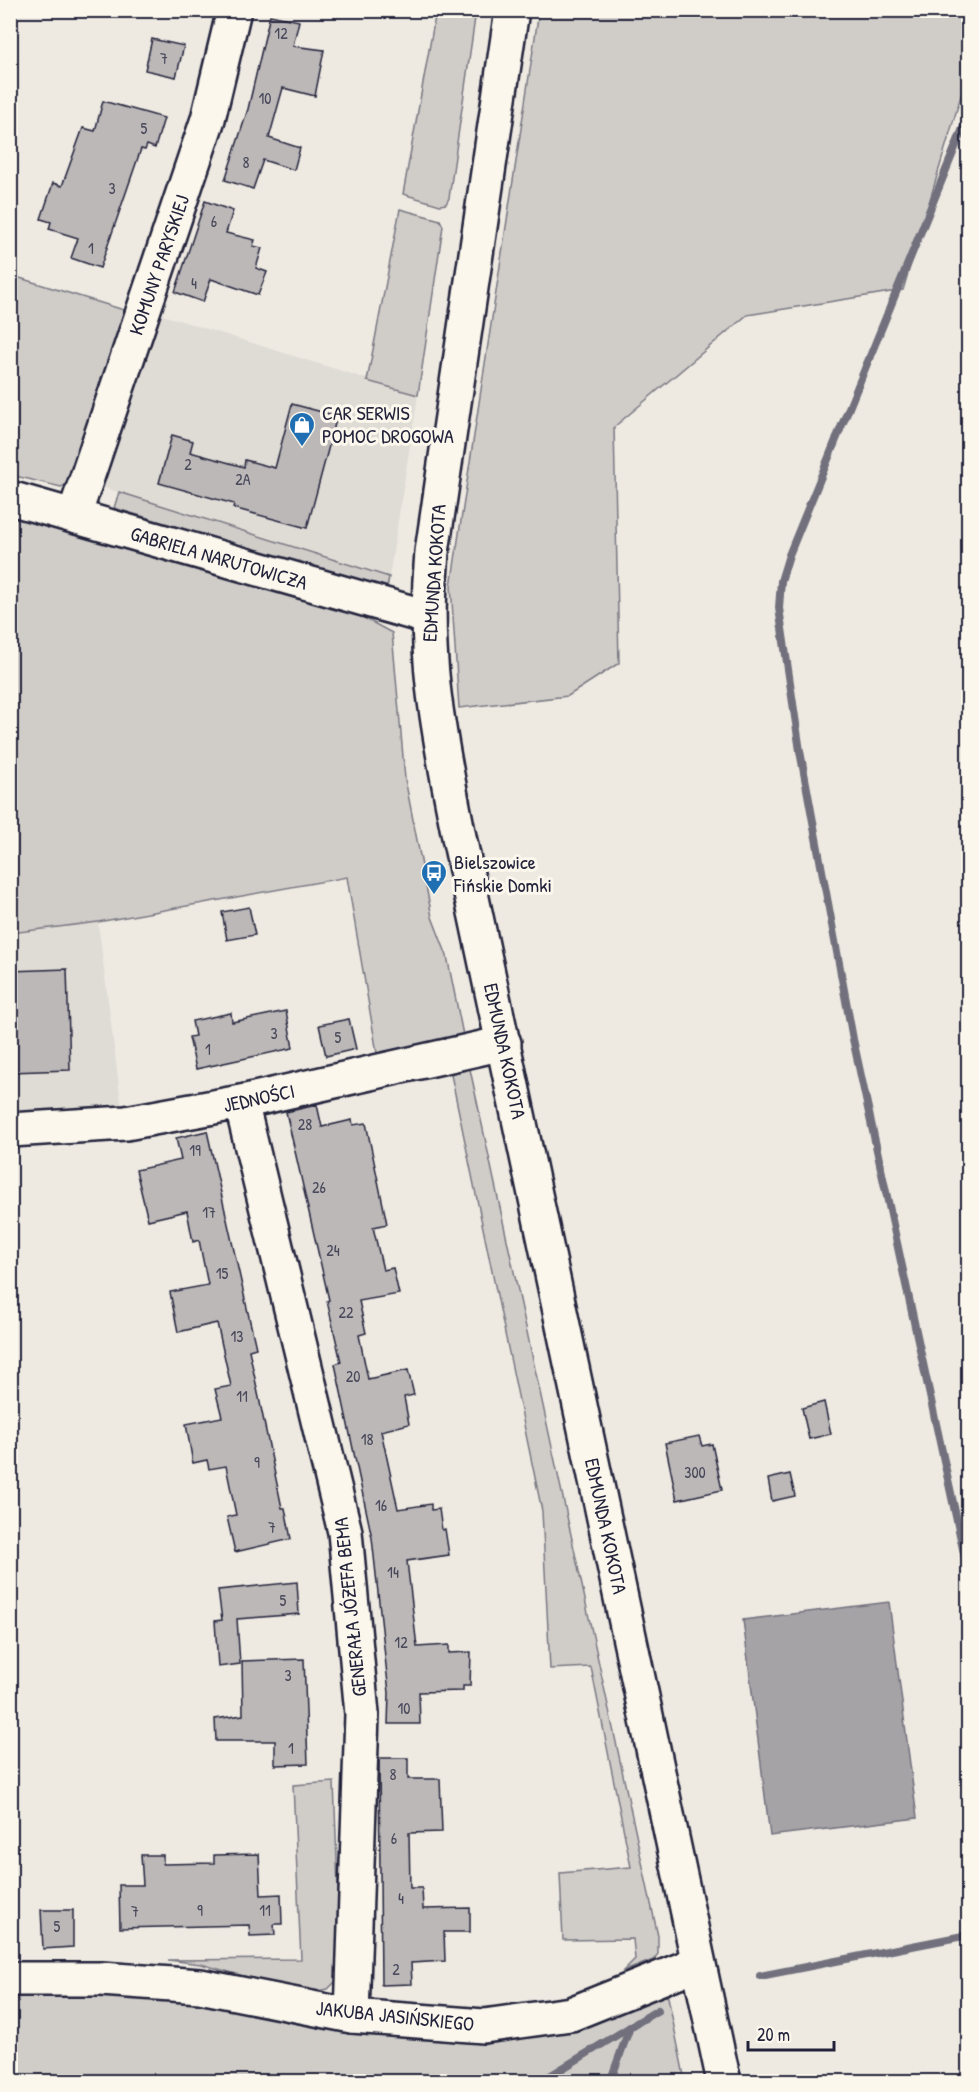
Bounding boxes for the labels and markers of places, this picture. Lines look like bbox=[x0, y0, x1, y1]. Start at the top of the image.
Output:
place label: CAR SERWIS POMOC DROGOWA bbox=[322, 399, 454, 449]
shop icon: CAR SERWIS POMOC DROGOWA bbox=[287, 410, 317, 448]
place label: Bielszowice Fińskie Domki bbox=[453, 848, 552, 898]
bus stop icon: Bielszowice Fińskie Domki bbox=[419, 858, 449, 896]

